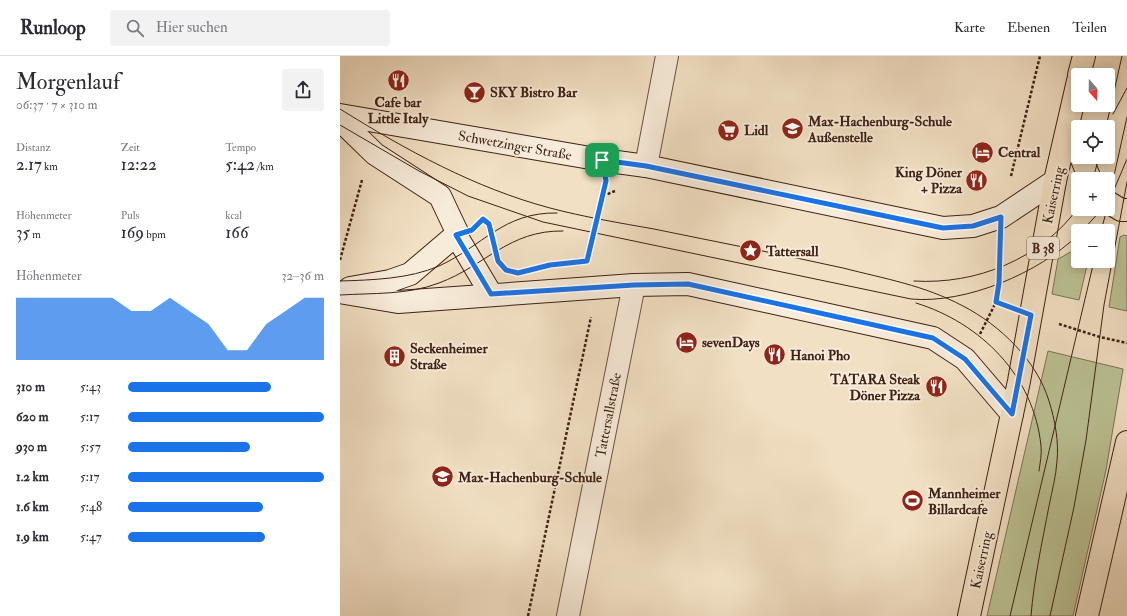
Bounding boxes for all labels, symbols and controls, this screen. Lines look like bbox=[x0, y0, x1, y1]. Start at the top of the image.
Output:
search box bbox=[110, 10, 390, 46]
text: Runloop bbox=[20, 16, 86, 40]
icon: search bbox=[124, 17, 146, 39]
text: Hier suchen bbox=[156, 18, 228, 37]
text: Karte bbox=[954, 19, 985, 36]
text: Ebenen bbox=[1007, 19, 1050, 36]
text: Teilen bbox=[1072, 19, 1107, 36]
restaurant icon: Cafe bar Little Italy bbox=[385, 67, 411, 93]
text: Morgenlauf bbox=[16, 68, 120, 96]
north arrow bbox=[1071, 68, 1115, 112]
map controls bbox=[1071, 68, 1115, 268]
button: share bbox=[282, 69, 324, 111]
bar icon: SKY Bistro Bar bbox=[461, 79, 487, 105]
place label: SKY Bistro Bar bbox=[490, 84, 578, 101]
place label: Cafe bar Little Italy bbox=[368, 94, 429, 128]
text: 06:37 · 7 × 310 m bbox=[16, 97, 98, 113]
place label: Max-Hachenburg-Schule Außenstelle bbox=[807, 113, 952, 146]
school or university icon: Max-Hachenburg-Schule Außenstelle bbox=[779, 116, 805, 142]
supermarket icon: Lidl bbox=[715, 117, 741, 143]
button: locate bbox=[1071, 120, 1115, 164]
place label: Lidl bbox=[744, 122, 769, 139]
street label: Schwetzinger Straße bbox=[457, 127, 573, 164]
hotel icon: Central bbox=[969, 139, 995, 165]
text: Distanz bbox=[16, 141, 51, 154]
text: Zeit bbox=[121, 141, 140, 154]
text: Tempo bbox=[225, 141, 256, 154]
pin bbox=[585, 143, 619, 177]
place label: Central bbox=[998, 144, 1041, 161]
icon: arrive bbox=[591, 149, 613, 171]
text: 2.17 bbox=[16, 154, 42, 175]
text: 12:22 bbox=[121, 154, 157, 175]
text: 5:42 bbox=[225, 154, 255, 175]
text: km bbox=[42, 160, 58, 173]
text: /km bbox=[255, 160, 274, 173]
place label: King Döner + Pizza bbox=[895, 164, 963, 197]
street label: Kaiserring bbox=[1039, 164, 1068, 225]
restaurant icon: King Döner + Pizza bbox=[964, 167, 990, 193]
button: + bbox=[1071, 172, 1115, 216]
text: Höhenmeter bbox=[16, 209, 72, 222]
text: Puls bbox=[121, 209, 139, 222]
text: kcal bbox=[225, 209, 242, 222]
text: 35 bbox=[16, 222, 30, 243]
text: 169 bbox=[121, 222, 144, 243]
text: 166 bbox=[225, 222, 248, 243]
button: − bbox=[1071, 224, 1115, 268]
text: m bbox=[30, 228, 41, 241]
text: bpm bbox=[144, 228, 166, 241]
road number: B 38 bbox=[1027, 237, 1059, 259]
place icon: Tattersall bbox=[737, 238, 763, 264]
place label: Tattersall bbox=[765, 243, 819, 260]
text: Höhenmeter bbox=[16, 268, 82, 284]
text: 32–36 m bbox=[281, 268, 324, 284]
hotel icon: sevenDays bbox=[673, 329, 699, 355]
place label: sevenDays bbox=[702, 334, 760, 352]
place label: Seckenheimer Straße bbox=[410, 340, 488, 373]
restaurant icon: Hanoi Pho bbox=[761, 342, 787, 368]
building icon: Seckenheimer Straße bbox=[382, 343, 408, 369]
place label: Hanoi Pho bbox=[790, 347, 850, 364]
street label: Tattersallstraße bbox=[592, 371, 625, 459]
place label: TATARA Steak Döner Pizza bbox=[829, 371, 921, 404]
restaurant icon: TATARA Steak Döner Pizza bbox=[923, 374, 949, 400]
text: 310 m bbox=[16, 379, 45, 395]
text: 5:43 bbox=[80, 379, 101, 395]
text: 620 m bbox=[16, 409, 49, 425]
text: 5:17 bbox=[80, 409, 100, 425]
text: 930 m bbox=[16, 439, 47, 455]
text: 5:57 bbox=[80, 439, 101, 455]
school or university icon: Max-Hachenburg-Schule bbox=[429, 464, 455, 490]
text: 1.2 km bbox=[16, 469, 49, 485]
text: 5:17 bbox=[80, 469, 100, 485]
place label: Max-Hachenburg-Schule bbox=[457, 469, 602, 487]
place label: Mannheimer Billardcafe bbox=[927, 485, 1001, 518]
sports icon: Mannheimer Billardcafe bbox=[900, 488, 926, 514]
text: 1.6 km bbox=[16, 499, 49, 515]
text: 5:48 bbox=[80, 499, 102, 515]
text: 1.9 km bbox=[16, 529, 49, 545]
text: 5:47 bbox=[80, 529, 102, 545]
street label: Kaiserring bbox=[967, 529, 996, 590]

